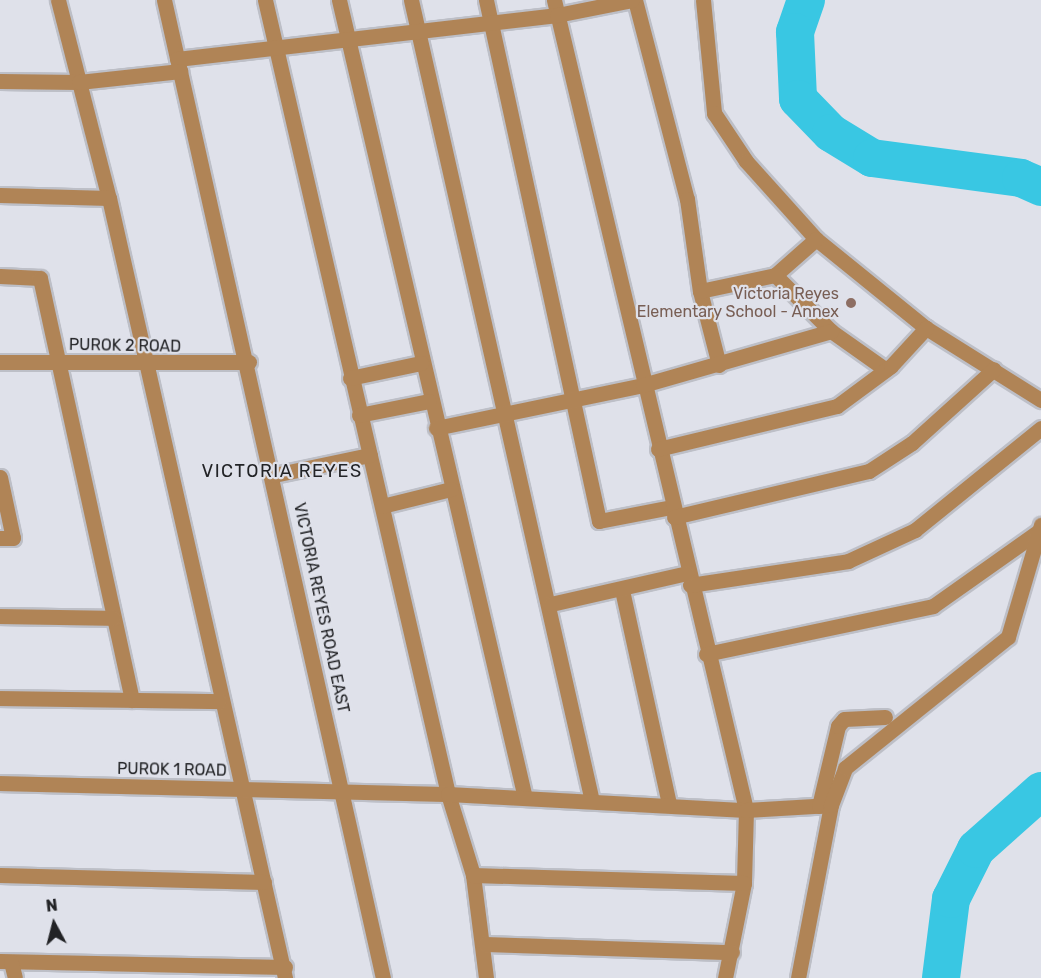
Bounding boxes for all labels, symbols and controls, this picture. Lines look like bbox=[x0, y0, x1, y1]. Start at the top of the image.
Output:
place label: Victoria Reyes Elementary School - Annex bbox=[636, 284, 839, 322]
marker: Victoria Reyes Elementary School - Annex bbox=[844, 296, 858, 310]
street label: PUROK 2 ROAD bbox=[69, 335, 181, 357]
district label: VICTORIA REYES bbox=[201, 460, 363, 482]
street label: VICTORIA REYES ROAD EAST bbox=[289, 501, 353, 715]
street label: PUROK 1 ROAD bbox=[117, 759, 227, 781]
north arrow bbox=[24, 894, 84, 954]
text: N bbox=[45, 896, 59, 916]

